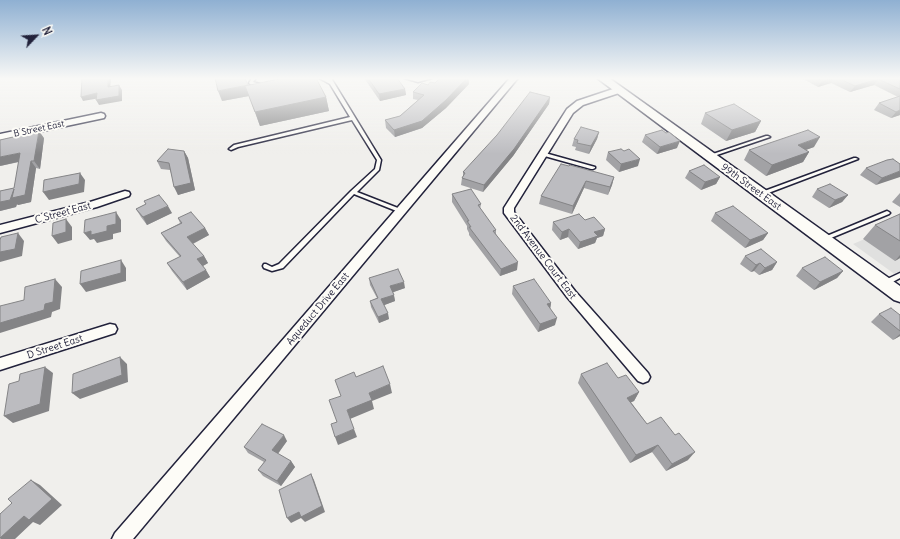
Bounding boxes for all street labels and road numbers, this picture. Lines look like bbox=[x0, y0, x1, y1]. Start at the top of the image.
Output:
street label: B Street East bbox=[13, 118, 65, 140]
street label: 99th Street East bbox=[719, 161, 783, 213]
street label: C Street East bbox=[34, 200, 92, 226]
street label: 2nd Avenue Court East bbox=[507, 212, 579, 302]
street label: Aqueduct Drive East bbox=[284, 270, 352, 348]
street label: D Street East bbox=[26, 332, 84, 362]

